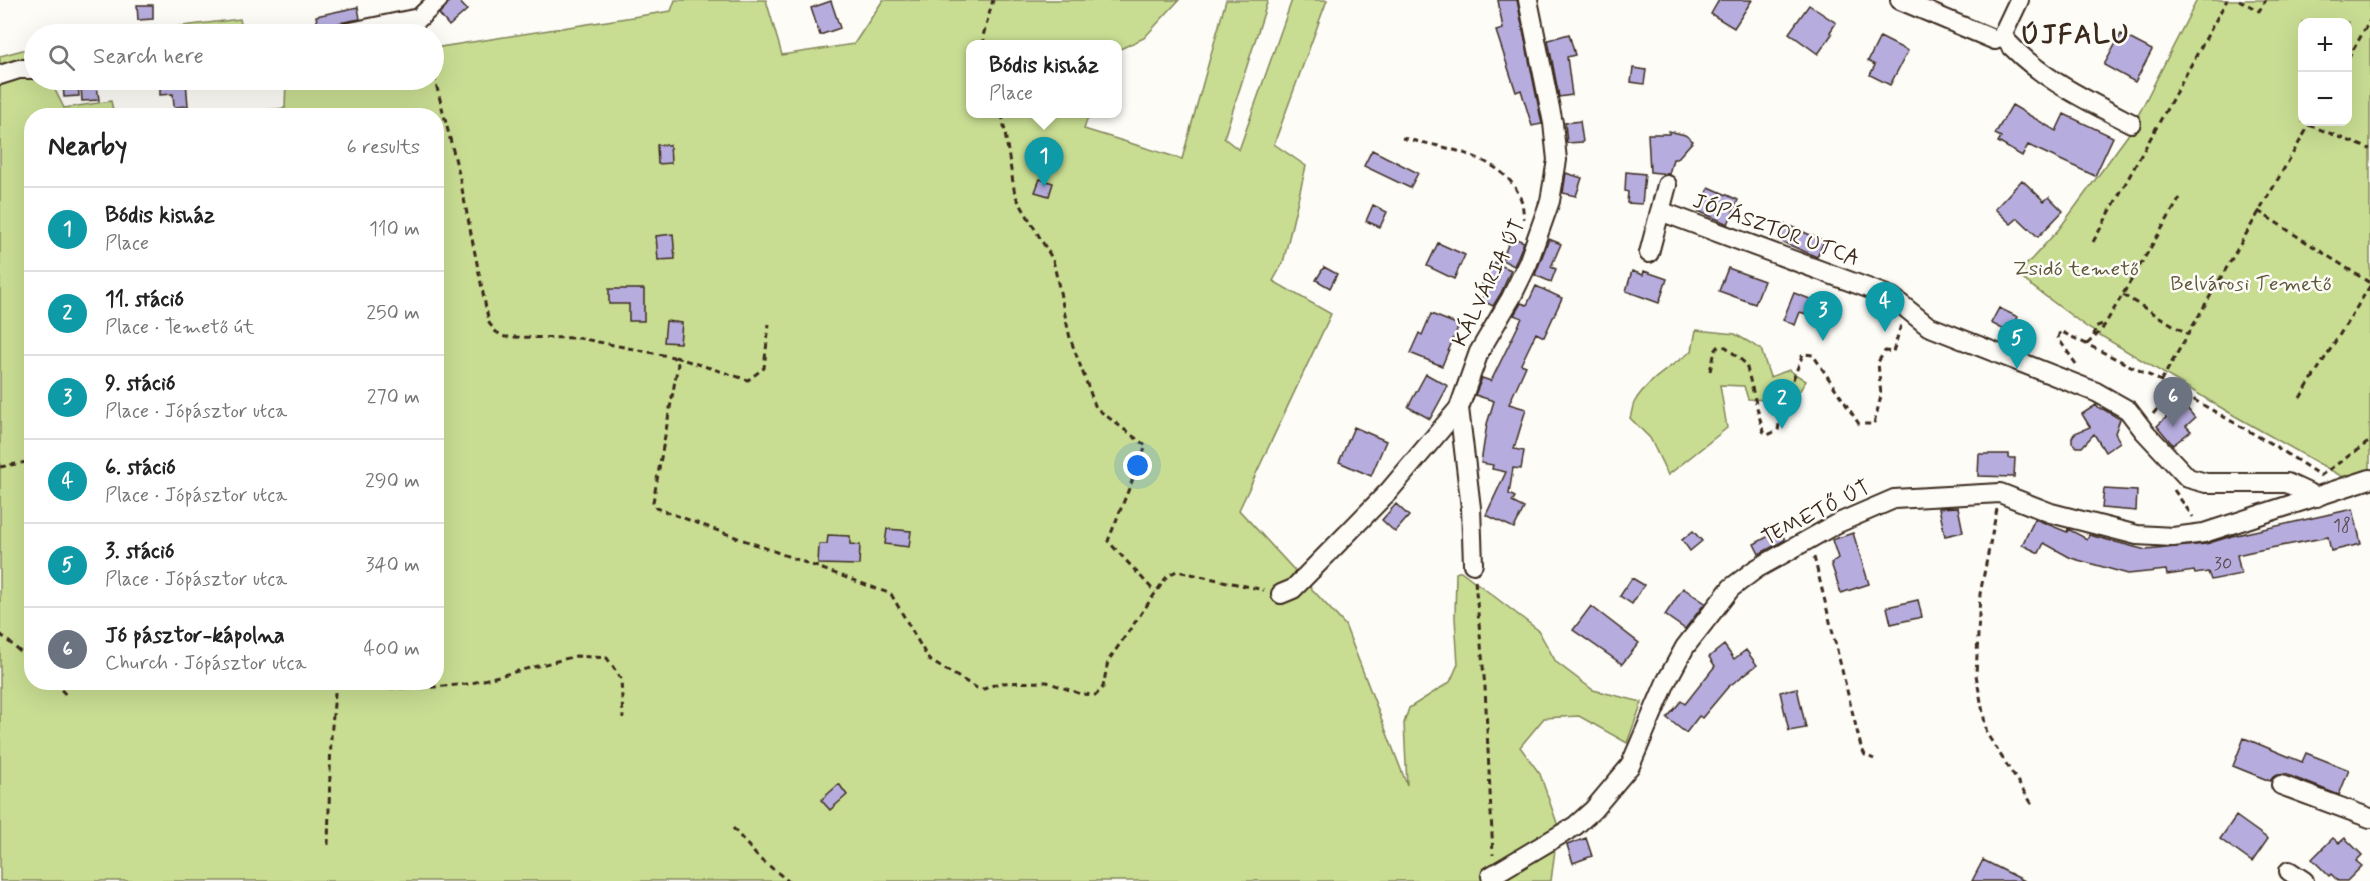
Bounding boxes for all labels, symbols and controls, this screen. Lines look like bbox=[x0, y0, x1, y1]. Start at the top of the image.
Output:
district label: ÚJFALU bbox=[2020, 18, 2130, 53]
map controls bbox=[2298, 18, 2352, 126]
button: + bbox=[2298, 18, 2352, 72]
search box bbox=[24, 24, 444, 90]
popup bbox=[966, 40, 1122, 118]
icon: search bbox=[45, 41, 78, 74]
text: Search here bbox=[93, 43, 204, 71]
text: Bódis kisház bbox=[989, 52, 1099, 80]
button: − bbox=[2298, 72, 2352, 126]
text: Place bbox=[989, 80, 1033, 107]
text: Nearby bbox=[48, 130, 127, 164]
text: 6 results bbox=[347, 134, 420, 161]
pin: 1 bbox=[1024, 138, 1064, 187]
street label: JÓPÁSZTOR UTCA bbox=[1689, 187, 1863, 273]
text: Bódis kisház bbox=[105, 202, 215, 230]
street label: KÁLVÁRIA ÚT bbox=[1446, 215, 1532, 351]
text: 1 bbox=[63, 216, 72, 243]
text: 110 m bbox=[369, 216, 420, 243]
text: Place bbox=[105, 230, 149, 257]
park label: Zsidó temető bbox=[2013, 255, 2139, 283]
park label: Belvárosi Temető bbox=[2170, 270, 2332, 298]
pin: 4 bbox=[1866, 282, 1904, 332]
text: 11. stáció bbox=[105, 286, 184, 314]
pin: 3 bbox=[1804, 292, 1842, 341]
text: 2 bbox=[63, 300, 72, 327]
text: 250 m bbox=[366, 300, 420, 327]
text: Place · Temető út bbox=[105, 314, 254, 341]
pin: 5 bbox=[1998, 320, 2036, 369]
text: 9. stáció bbox=[105, 370, 175, 398]
pin: 6 bbox=[2154, 378, 2192, 427]
pin: 2 bbox=[1762, 380, 1802, 429]
text: 3 bbox=[63, 384, 72, 411]
text: 270 m bbox=[367, 384, 420, 411]
text: Place · Jópásztor utca bbox=[105, 398, 287, 425]
your location bbox=[1123, 451, 1152, 480]
text: 6. stáció bbox=[105, 454, 176, 482]
text: 4 bbox=[62, 468, 73, 495]
text: 290 m bbox=[365, 468, 420, 495]
street label: TEMETŐ ÚT bbox=[1757, 474, 1875, 552]
text: Place · Jópásztor utca bbox=[105, 482, 287, 509]
house number: 18 bbox=[2333, 514, 2351, 538]
text: 3. stáció bbox=[105, 538, 174, 566]
text: 5 bbox=[62, 552, 74, 579]
text: 340 m bbox=[365, 552, 420, 579]
house number: 30 bbox=[2214, 552, 2232, 576]
text: Place · Jópásztor utca bbox=[105, 566, 287, 593]
text: Jó pásztor-kápolna bbox=[105, 622, 285, 650]
text: 6 bbox=[62, 636, 73, 663]
text: 400 m bbox=[364, 636, 420, 663]
text: Church · Jópásztor utca bbox=[105, 650, 306, 677]

